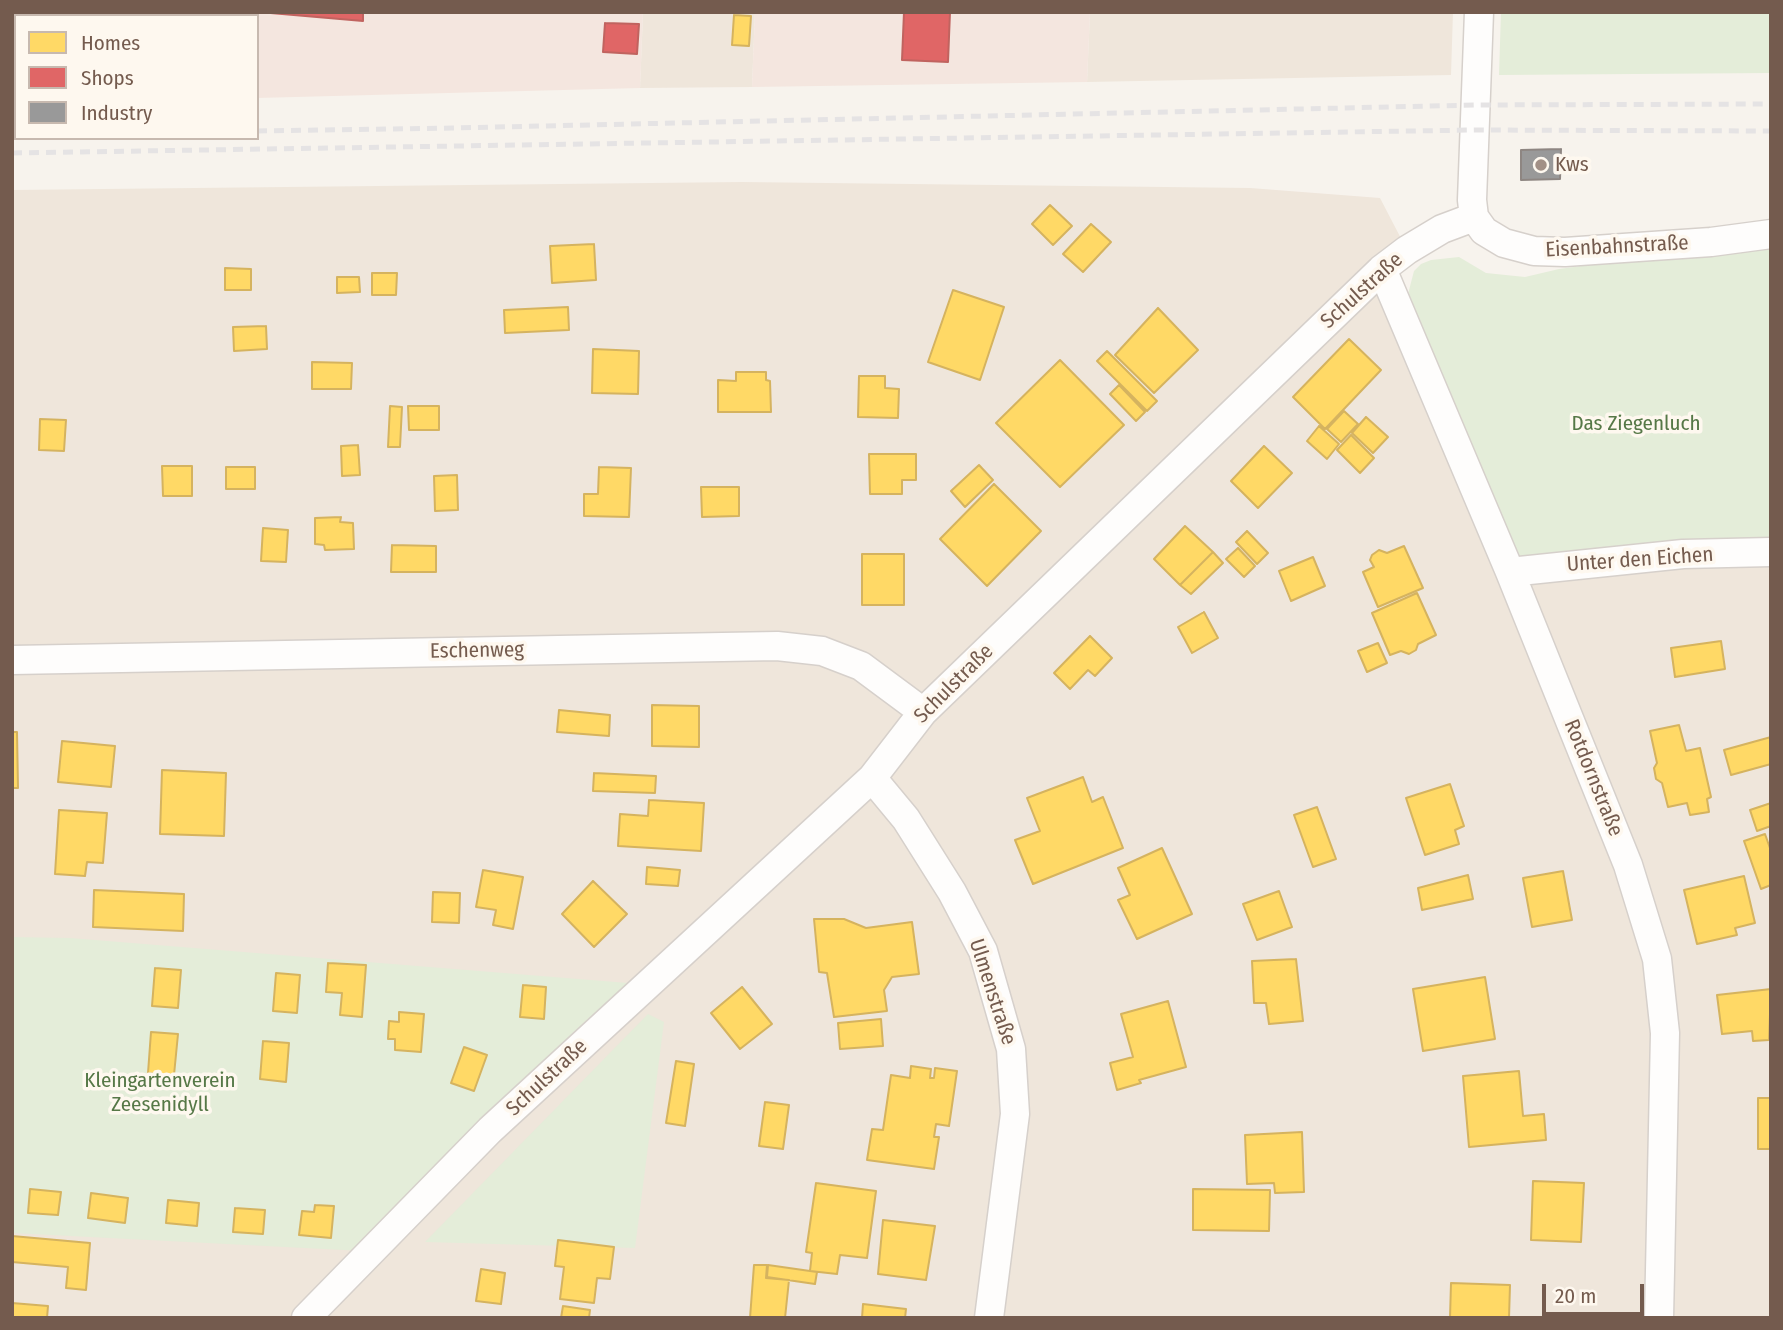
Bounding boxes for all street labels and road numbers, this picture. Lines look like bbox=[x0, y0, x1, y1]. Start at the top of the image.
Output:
street label: Eisenbahnstraße bbox=[1545, 231, 1689, 263]
street label: Schulstraße bbox=[1316, 248, 1408, 334]
street label: Unter den Eichen bbox=[1566, 542, 1714, 578]
street label: Eschenweg bbox=[430, 638, 524, 664]
street label: Schulstraße bbox=[909, 639, 999, 729]
street label: Rotdornstraße bbox=[1558, 716, 1628, 840]
street label: Ulmenstraße bbox=[963, 936, 1021, 1048]
street label: Schulstraße bbox=[501, 1034, 593, 1122]

